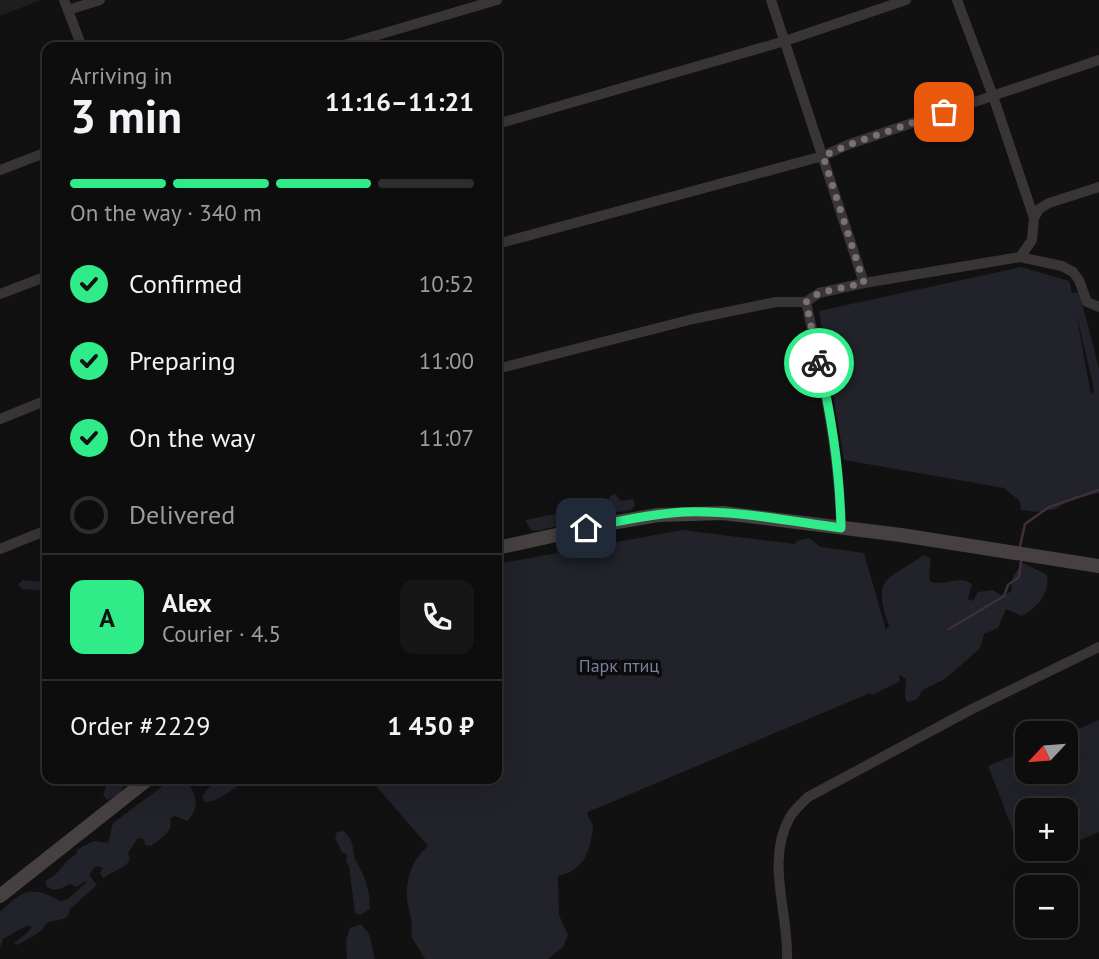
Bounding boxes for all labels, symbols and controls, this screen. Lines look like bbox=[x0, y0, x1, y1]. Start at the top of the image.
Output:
text: Arriving in bbox=[70, 61, 172, 90]
pin bbox=[914, 82, 974, 142]
text: 11:16–11:21 bbox=[325, 85, 474, 118]
text: 3 min bbox=[70, 86, 182, 146]
icon: bag bbox=[925, 93, 963, 131]
text: On the way · 340 m bbox=[70, 198, 262, 227]
icon: check bbox=[70, 265, 108, 303]
text: Confirmed bbox=[129, 267, 242, 300]
text: 10:52 bbox=[419, 269, 474, 298]
courier bbox=[784, 328, 854, 398]
icon: check bbox=[70, 342, 108, 380]
text: Preparing bbox=[129, 344, 236, 377]
icon: bike bbox=[800, 344, 838, 382]
text: 11:00 bbox=[419, 346, 474, 375]
icon: check bbox=[70, 419, 108, 457]
text: On the way bbox=[129, 421, 255, 454]
text: 11:07 bbox=[419, 423, 474, 452]
text: Delivered bbox=[129, 498, 235, 531]
pin bbox=[556, 498, 616, 558]
icon: home bbox=[567, 509, 605, 547]
button: phone bbox=[400, 580, 474, 654]
text: Alex bbox=[162, 586, 212, 619]
text: A bbox=[99, 601, 115, 634]
text: Courier · 4.5 bbox=[162, 619, 281, 648]
park label: Парк птиц bbox=[579, 654, 659, 677]
text: Order #2229 bbox=[70, 709, 210, 742]
text: 1 450 ₽ bbox=[387, 709, 474, 742]
north arrow bbox=[1015, 721, 1078, 784]
map controls bbox=[1015, 721, 1078, 938]
button: + bbox=[1015, 798, 1078, 861]
button: − bbox=[1015, 875, 1078, 938]

